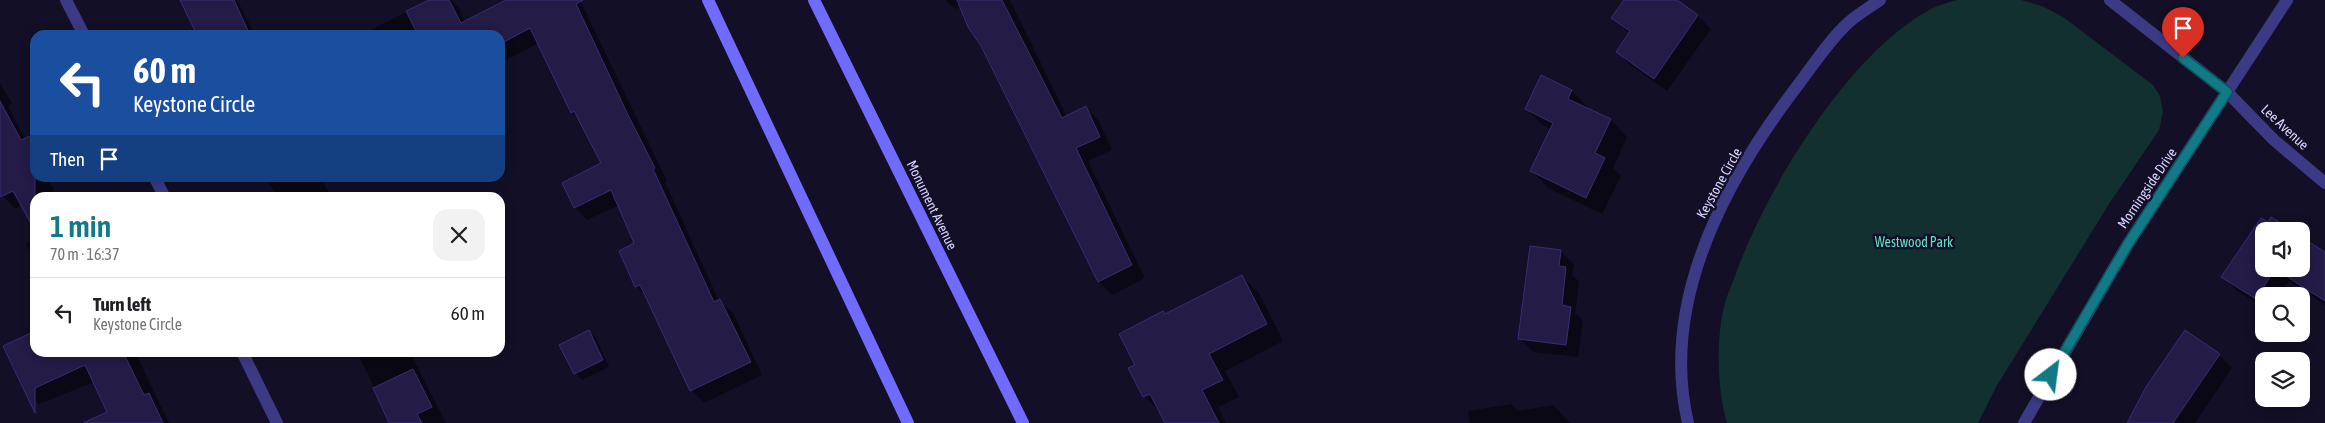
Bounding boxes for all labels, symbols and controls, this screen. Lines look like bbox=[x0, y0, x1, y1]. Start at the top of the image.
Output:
pin bbox=[2162, 7, 2204, 58]
icon: arrive bbox=[2169, 14, 2197, 42]
icon: left bbox=[50, 50, 115, 115]
text: 60 m bbox=[133, 50, 196, 90]
text: Keystone Circle bbox=[133, 91, 255, 117]
street label: Lee Avenue bbox=[2258, 101, 2312, 153]
icon: arrive bbox=[95, 145, 123, 173]
street label: Keystone Circle bbox=[1693, 145, 1745, 221]
street label: Morningside Drive bbox=[2114, 145, 2180, 231]
text: Then bbox=[50, 148, 85, 170]
street label: Monument Avenue bbox=[903, 158, 961, 252]
text: 1 min bbox=[50, 209, 111, 243]
button: close bbox=[433, 209, 485, 261]
map controls bbox=[2255, 222, 2310, 407]
button: sound bbox=[2255, 222, 2310, 277]
park label: Westwood Park bbox=[1875, 234, 1953, 250]
text: 70 m · 16:37 bbox=[50, 245, 120, 263]
button: search bbox=[2255, 287, 2310, 342]
text: Turn left bbox=[93, 293, 151, 315]
icon: left bbox=[50, 299, 78, 327]
text: 60 m bbox=[451, 302, 485, 324]
text: Keystone Circle bbox=[93, 315, 182, 333]
position arrow bbox=[2024, 348, 2076, 400]
button: layers bbox=[2255, 352, 2310, 407]

